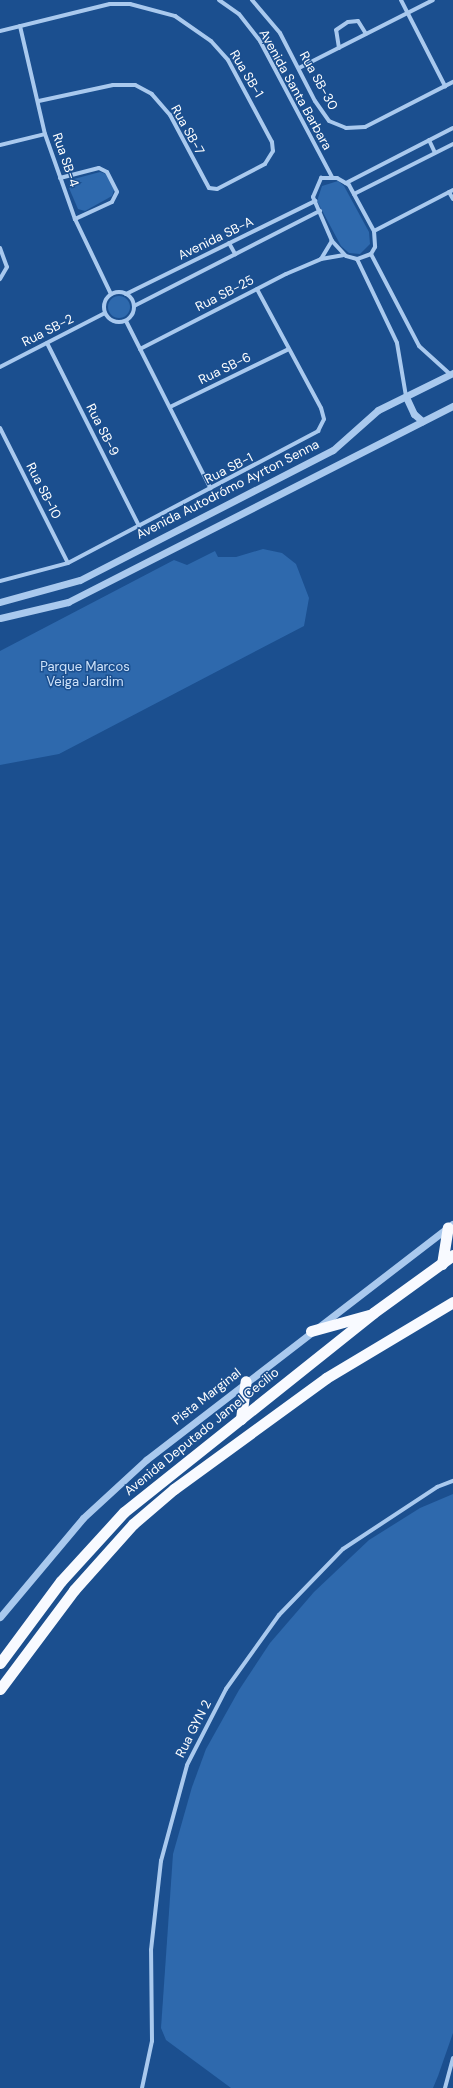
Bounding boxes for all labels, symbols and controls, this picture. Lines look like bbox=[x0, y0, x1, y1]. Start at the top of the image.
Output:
street label: Avenida Santa Barbara bbox=[255, 27, 335, 153]
street label: Rua SB-1 bbox=[226, 48, 266, 100]
street label: Rua SB-30 bbox=[295, 49, 341, 113]
street label: Rua SB-7 bbox=[167, 102, 207, 158]
street label: Rua SB-4 bbox=[49, 131, 81, 189]
street label: Avenida SB-A bbox=[176, 214, 256, 264]
street label: Rua SB-25 bbox=[193, 273, 257, 315]
street label: Rua SB-2 bbox=[20, 311, 76, 351]
street label: Rua SB-6 bbox=[196, 350, 254, 388]
street label: Rua SB-9 bbox=[82, 401, 122, 459]
street label: Avenida Autodrómo Ayrton Senna bbox=[134, 437, 322, 543]
street label: Rua SB-1 bbox=[202, 450, 256, 488]
street label: Rua SB-10 bbox=[22, 460, 64, 522]
park label: Parque Marcos Veiga Jardim bbox=[40, 660, 130, 691]
street label: Avenida Deputado Jamel Cecilio bbox=[122, 1365, 282, 1499]
street label: Pista Marginal bbox=[169, 1365, 245, 1429]
street label: Rua GYN 2 bbox=[173, 1698, 215, 1760]

